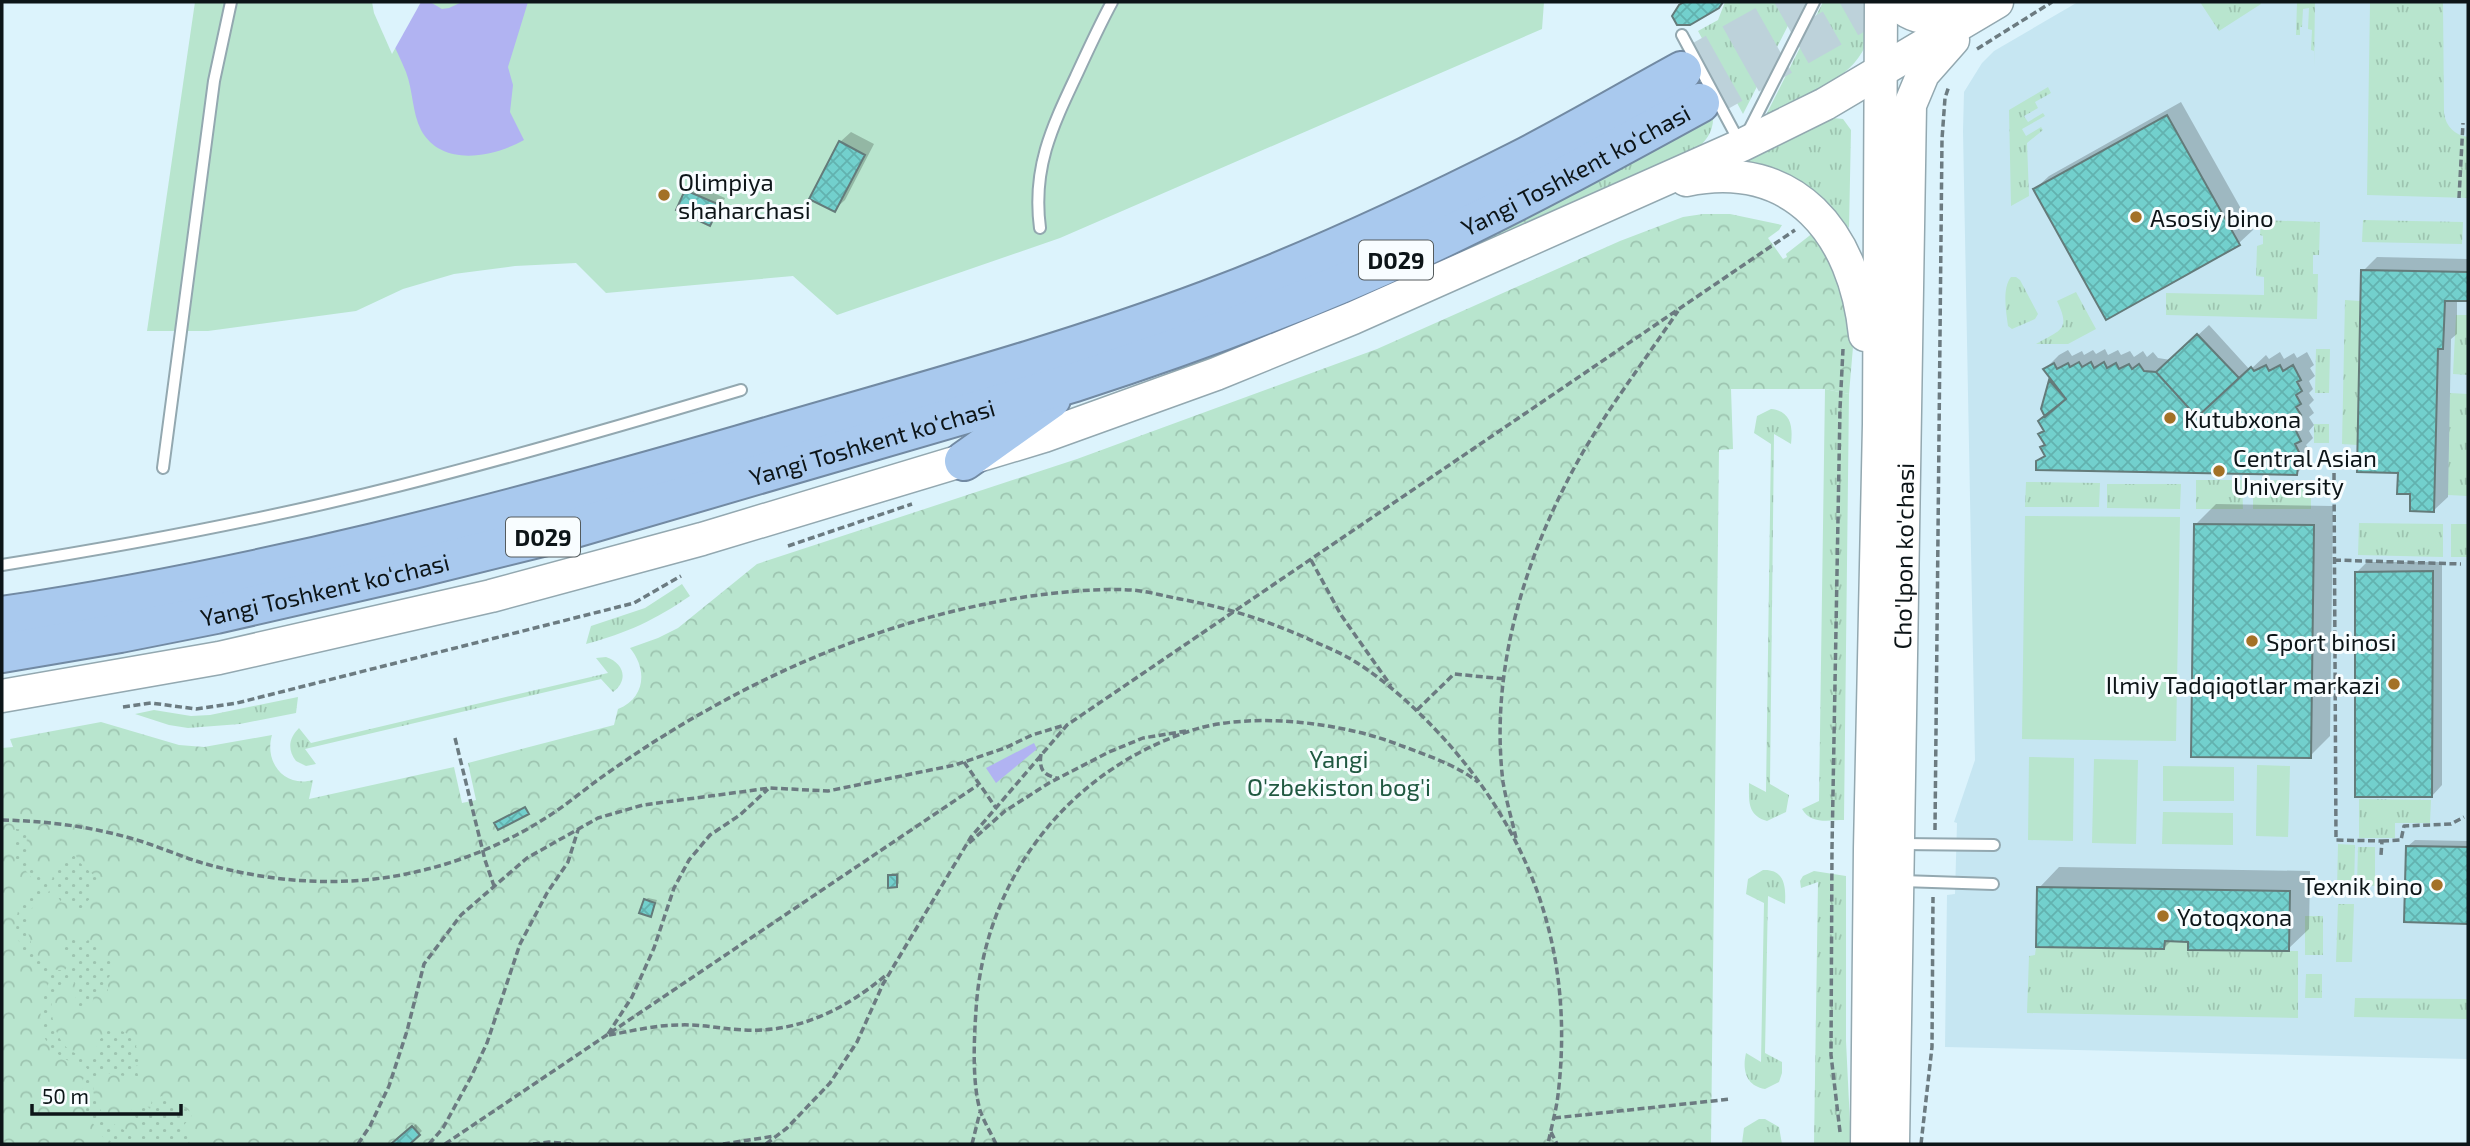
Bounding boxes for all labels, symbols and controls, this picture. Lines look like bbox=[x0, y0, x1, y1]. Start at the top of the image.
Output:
street label: Yangi Toshkent ko‘chasi bbox=[1456, 97, 1695, 241]
place label: Olimpiya shaharchasi bbox=[678, 167, 811, 224]
marker: Olimpiya shaharchasi bbox=[656, 187, 672, 203]
place label: Asosiy bino bbox=[2150, 203, 2274, 232]
marker: Asosiy bino bbox=[2128, 209, 2144, 225]
road number: D029 bbox=[1359, 241, 1433, 280]
street label: Yangi Toshkent ko‘chasi bbox=[746, 392, 998, 491]
place label: Kutubxona bbox=[2184, 404, 2301, 433]
marker: Kutubxona bbox=[2162, 410, 2178, 426]
place label: Central Asian University bbox=[2233, 443, 2377, 500]
street label: Cho'lpon ko'chasi bbox=[1887, 463, 1919, 650]
marker: Central Asian University bbox=[2211, 463, 2227, 479]
road number: D029 bbox=[506, 517, 580, 556]
street label: Yangi Toshkent ko‘chasi bbox=[198, 546, 452, 631]
place label: Sport binosi bbox=[2266, 627, 2397, 656]
marker: Sport binosi bbox=[2244, 633, 2260, 649]
place label: Ilmiy Tadqiqotlar markazi bbox=[2106, 670, 2380, 699]
marker: Ilmiy Tadqiqotlar markazi bbox=[2386, 676, 2402, 692]
park label: Yangi O'zbekiston bog'i bbox=[1247, 744, 1431, 801]
place label: Texnik bino bbox=[2302, 871, 2423, 900]
marker: Texnik bino bbox=[2429, 877, 2445, 893]
place label: Yotoqxona bbox=[2177, 902, 2292, 931]
marker: Yotoqxona bbox=[2155, 908, 2171, 924]
scale bar bbox=[32, 1072, 180, 1116]
text: 50 m bbox=[42, 1083, 89, 1108]

